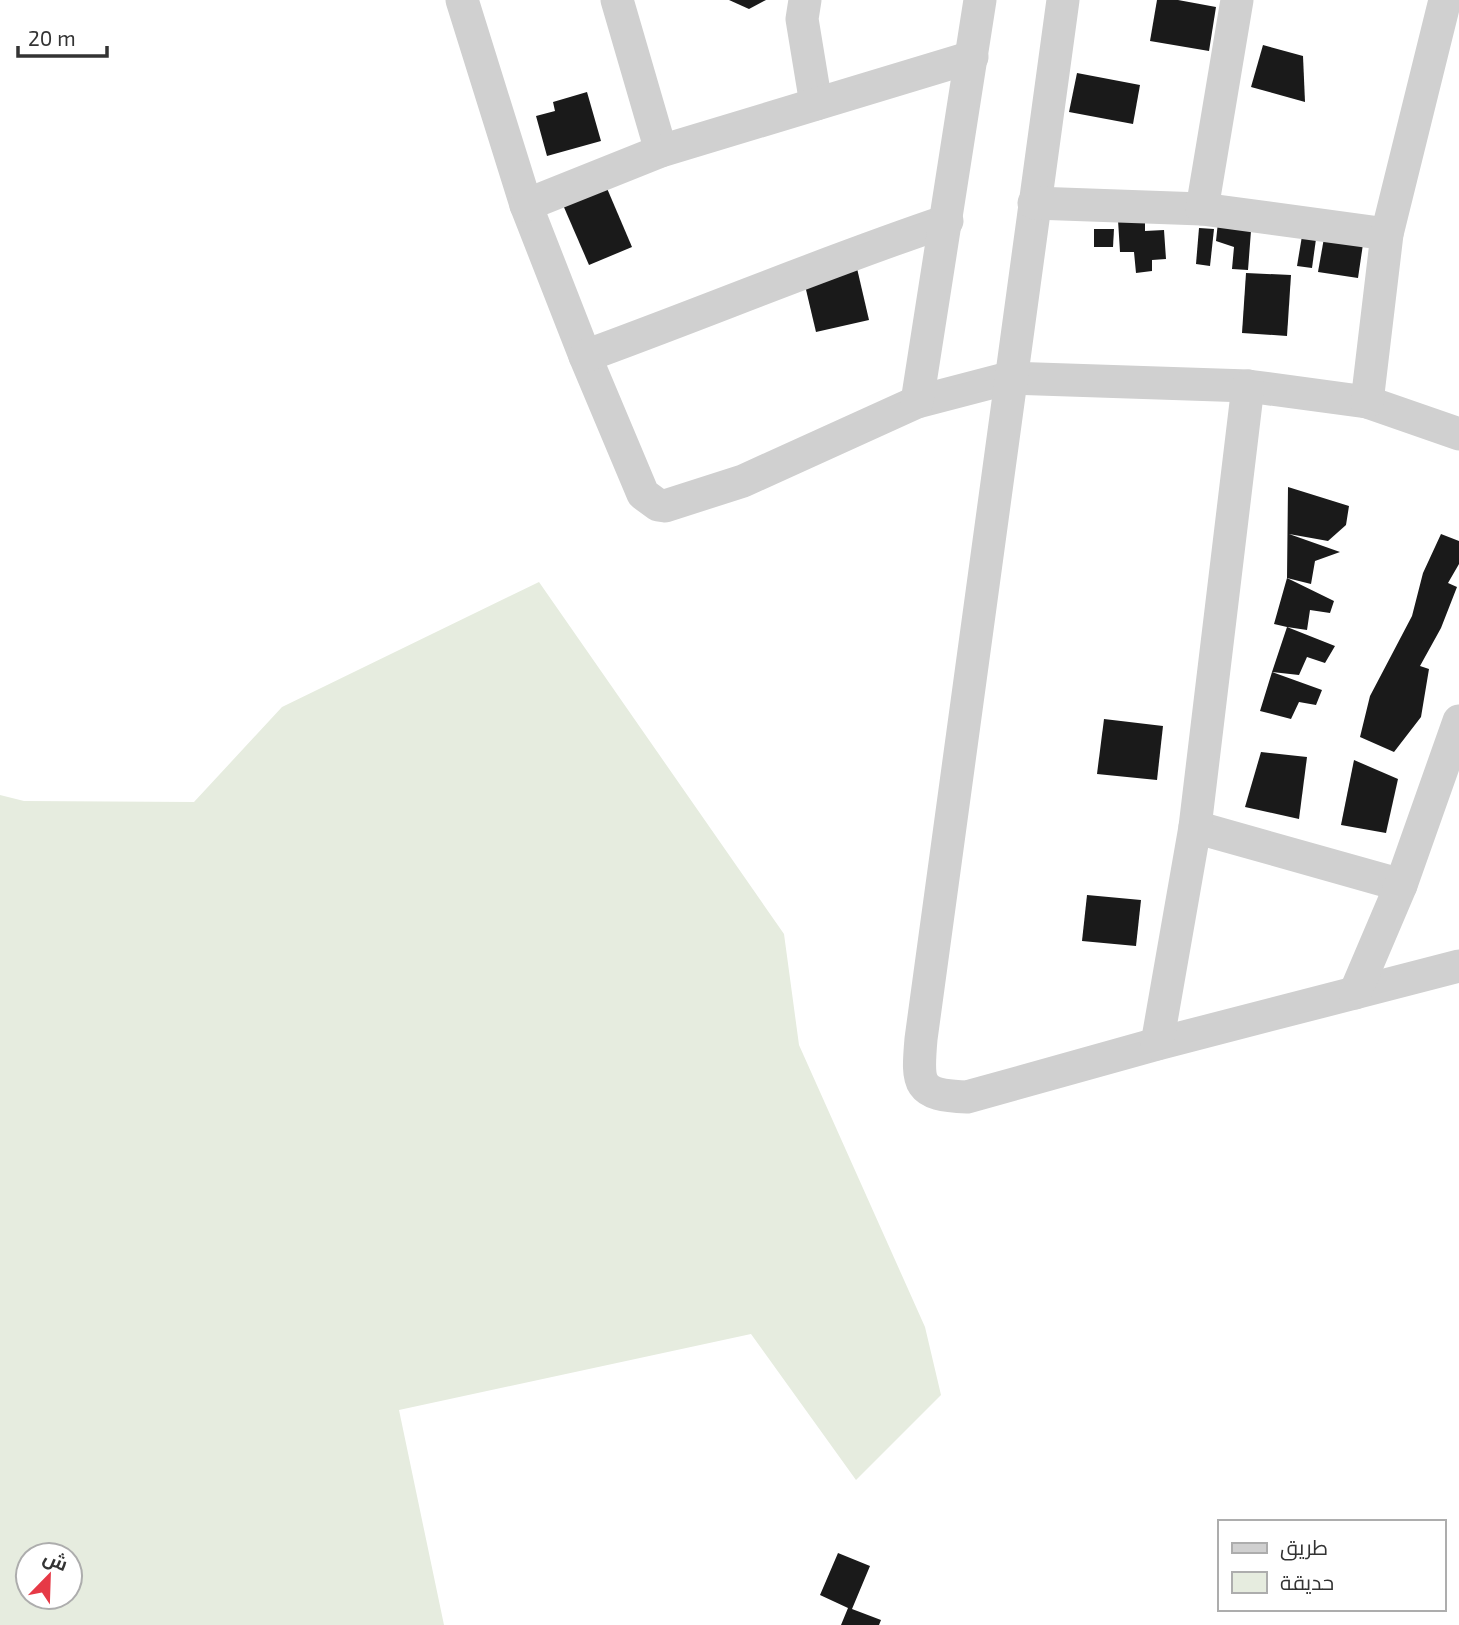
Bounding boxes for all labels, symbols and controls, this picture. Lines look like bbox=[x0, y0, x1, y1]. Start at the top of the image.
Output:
scale bar bbox=[18, 14, 107, 58]
text: 20 m bbox=[28, 25, 76, 50]
legend bbox=[1218, 1520, 1445, 1611]
text: طريق bbox=[1280, 1534, 1328, 1561]
north arrow bbox=[14, 1541, 84, 1611]
text: ش bbox=[40, 1545, 72, 1576]
text: حديقة bbox=[1280, 1569, 1334, 1594]

